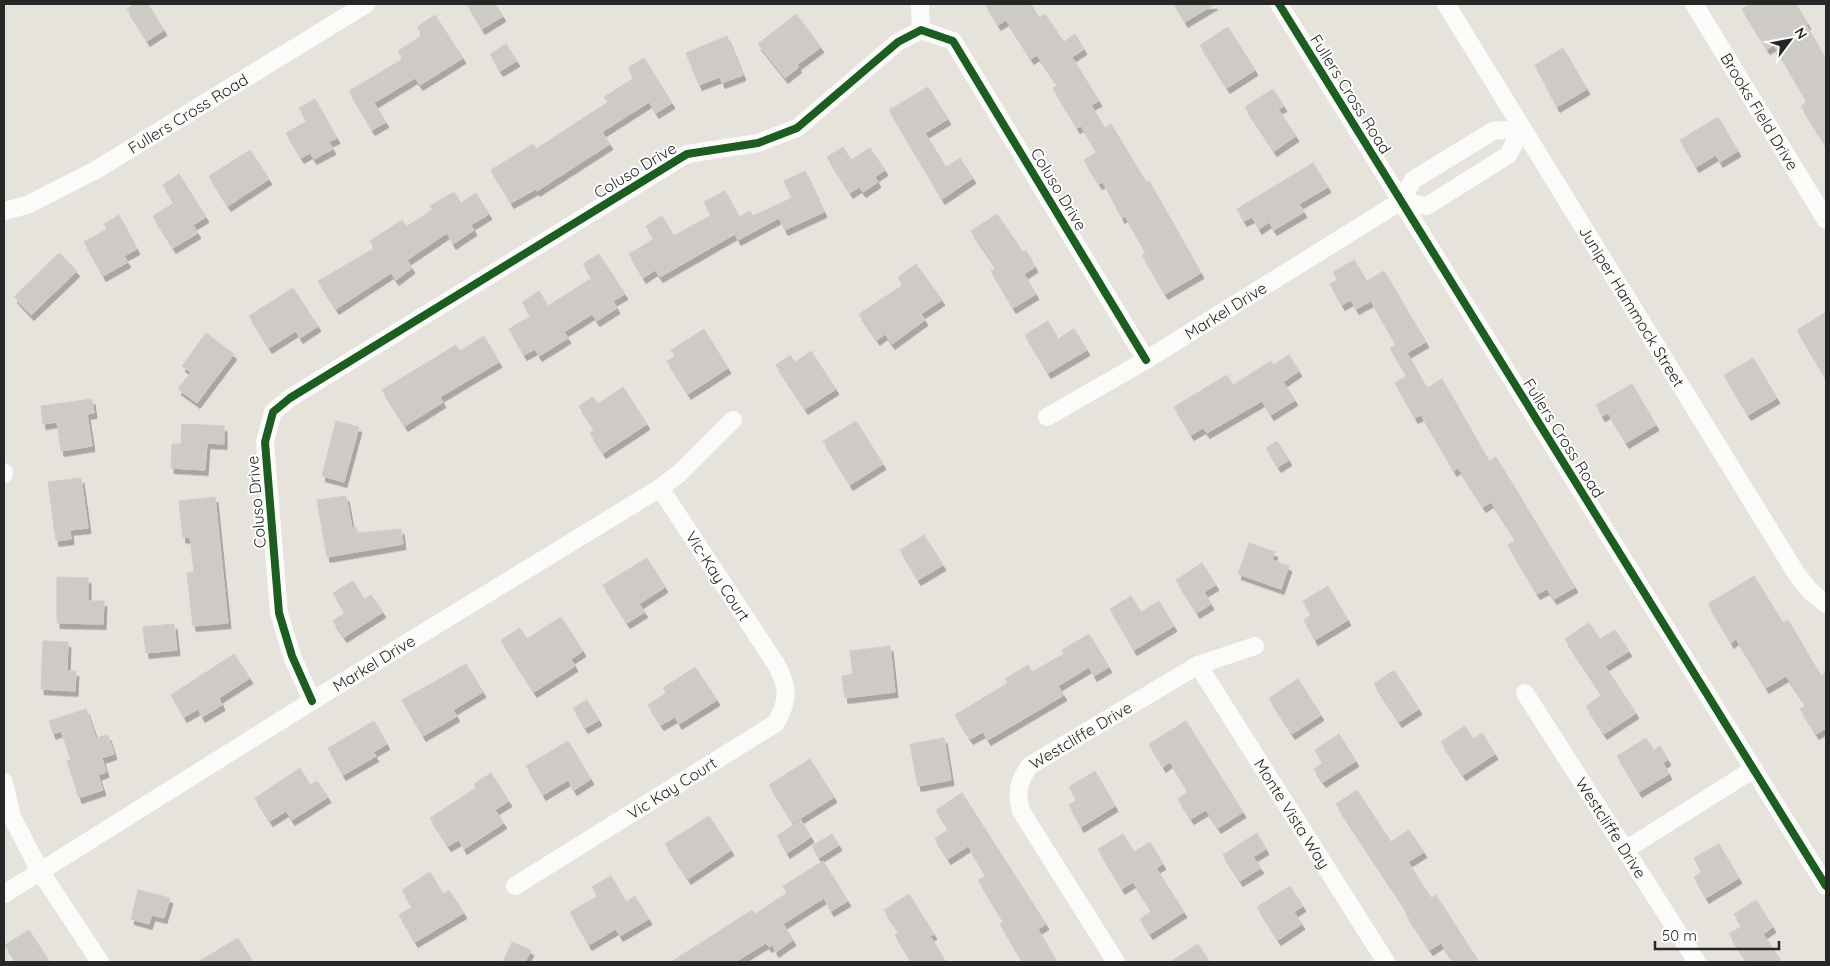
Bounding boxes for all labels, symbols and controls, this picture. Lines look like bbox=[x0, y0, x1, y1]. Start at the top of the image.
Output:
north arrow bbox=[1765, 15, 1815, 65]
text: N bbox=[1791, 24, 1811, 42]
street label: Fullers Cross Road bbox=[1306, 31, 1396, 157]
street label: Brooks Field Drive bbox=[1716, 49, 1803, 174]
street label: Fullers Cross Road bbox=[124, 69, 252, 158]
street label: Coluso Drive bbox=[590, 138, 680, 202]
street label: Coluso Drive bbox=[1027, 144, 1091, 234]
street label: Juniper Hammock Street bbox=[1575, 222, 1689, 391]
street label: Markel Drive bbox=[1181, 277, 1270, 343]
street label: Fullers Cross Road bbox=[1519, 375, 1609, 501]
street label: Coluso Drive bbox=[242, 455, 270, 549]
street label: Vic-Kay Court bbox=[681, 527, 755, 625]
street label: Markel Drive bbox=[329, 630, 419, 696]
street label: Westcliffe Drive bbox=[1026, 697, 1135, 774]
street label: Vic Kay Court bbox=[624, 753, 720, 823]
street label: Monte Vista Way bbox=[1250, 755, 1334, 872]
street label: Westcliffe Drive bbox=[1572, 774, 1651, 882]
scale bar bbox=[1655, 918, 1779, 950]
text: 50 m bbox=[1662, 926, 1697, 945]

